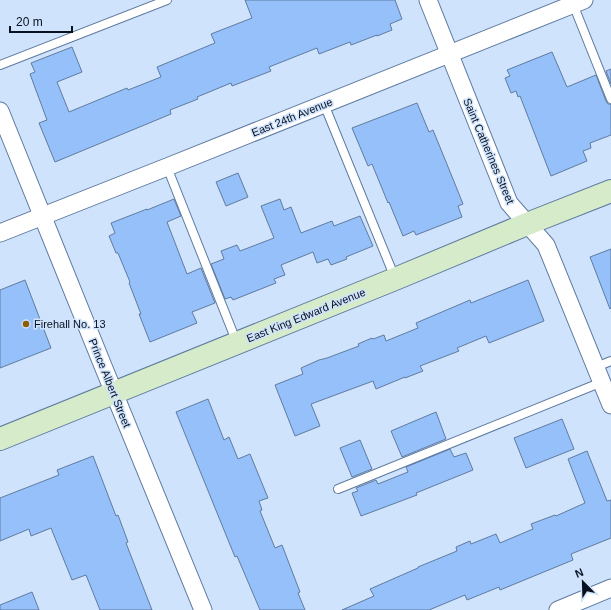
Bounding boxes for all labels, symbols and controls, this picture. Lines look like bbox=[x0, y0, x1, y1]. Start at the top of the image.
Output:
scale bar bbox=[10, 8, 72, 34]
text: 20 m bbox=[16, 15, 43, 29]
street label: East 24th Avenue bbox=[250, 95, 334, 139]
street label: Saint Catherines Street bbox=[461, 96, 517, 206]
street label: East King Edward Avenue bbox=[245, 286, 367, 344]
place label: Firehall No. 13 bbox=[34, 318, 106, 330]
marker: Firehall No. 13 bbox=[21, 319, 31, 329]
street label: Prince Albert Street bbox=[87, 337, 133, 429]
north arrow bbox=[563, 562, 603, 602]
text: N bbox=[573, 566, 585, 580]

